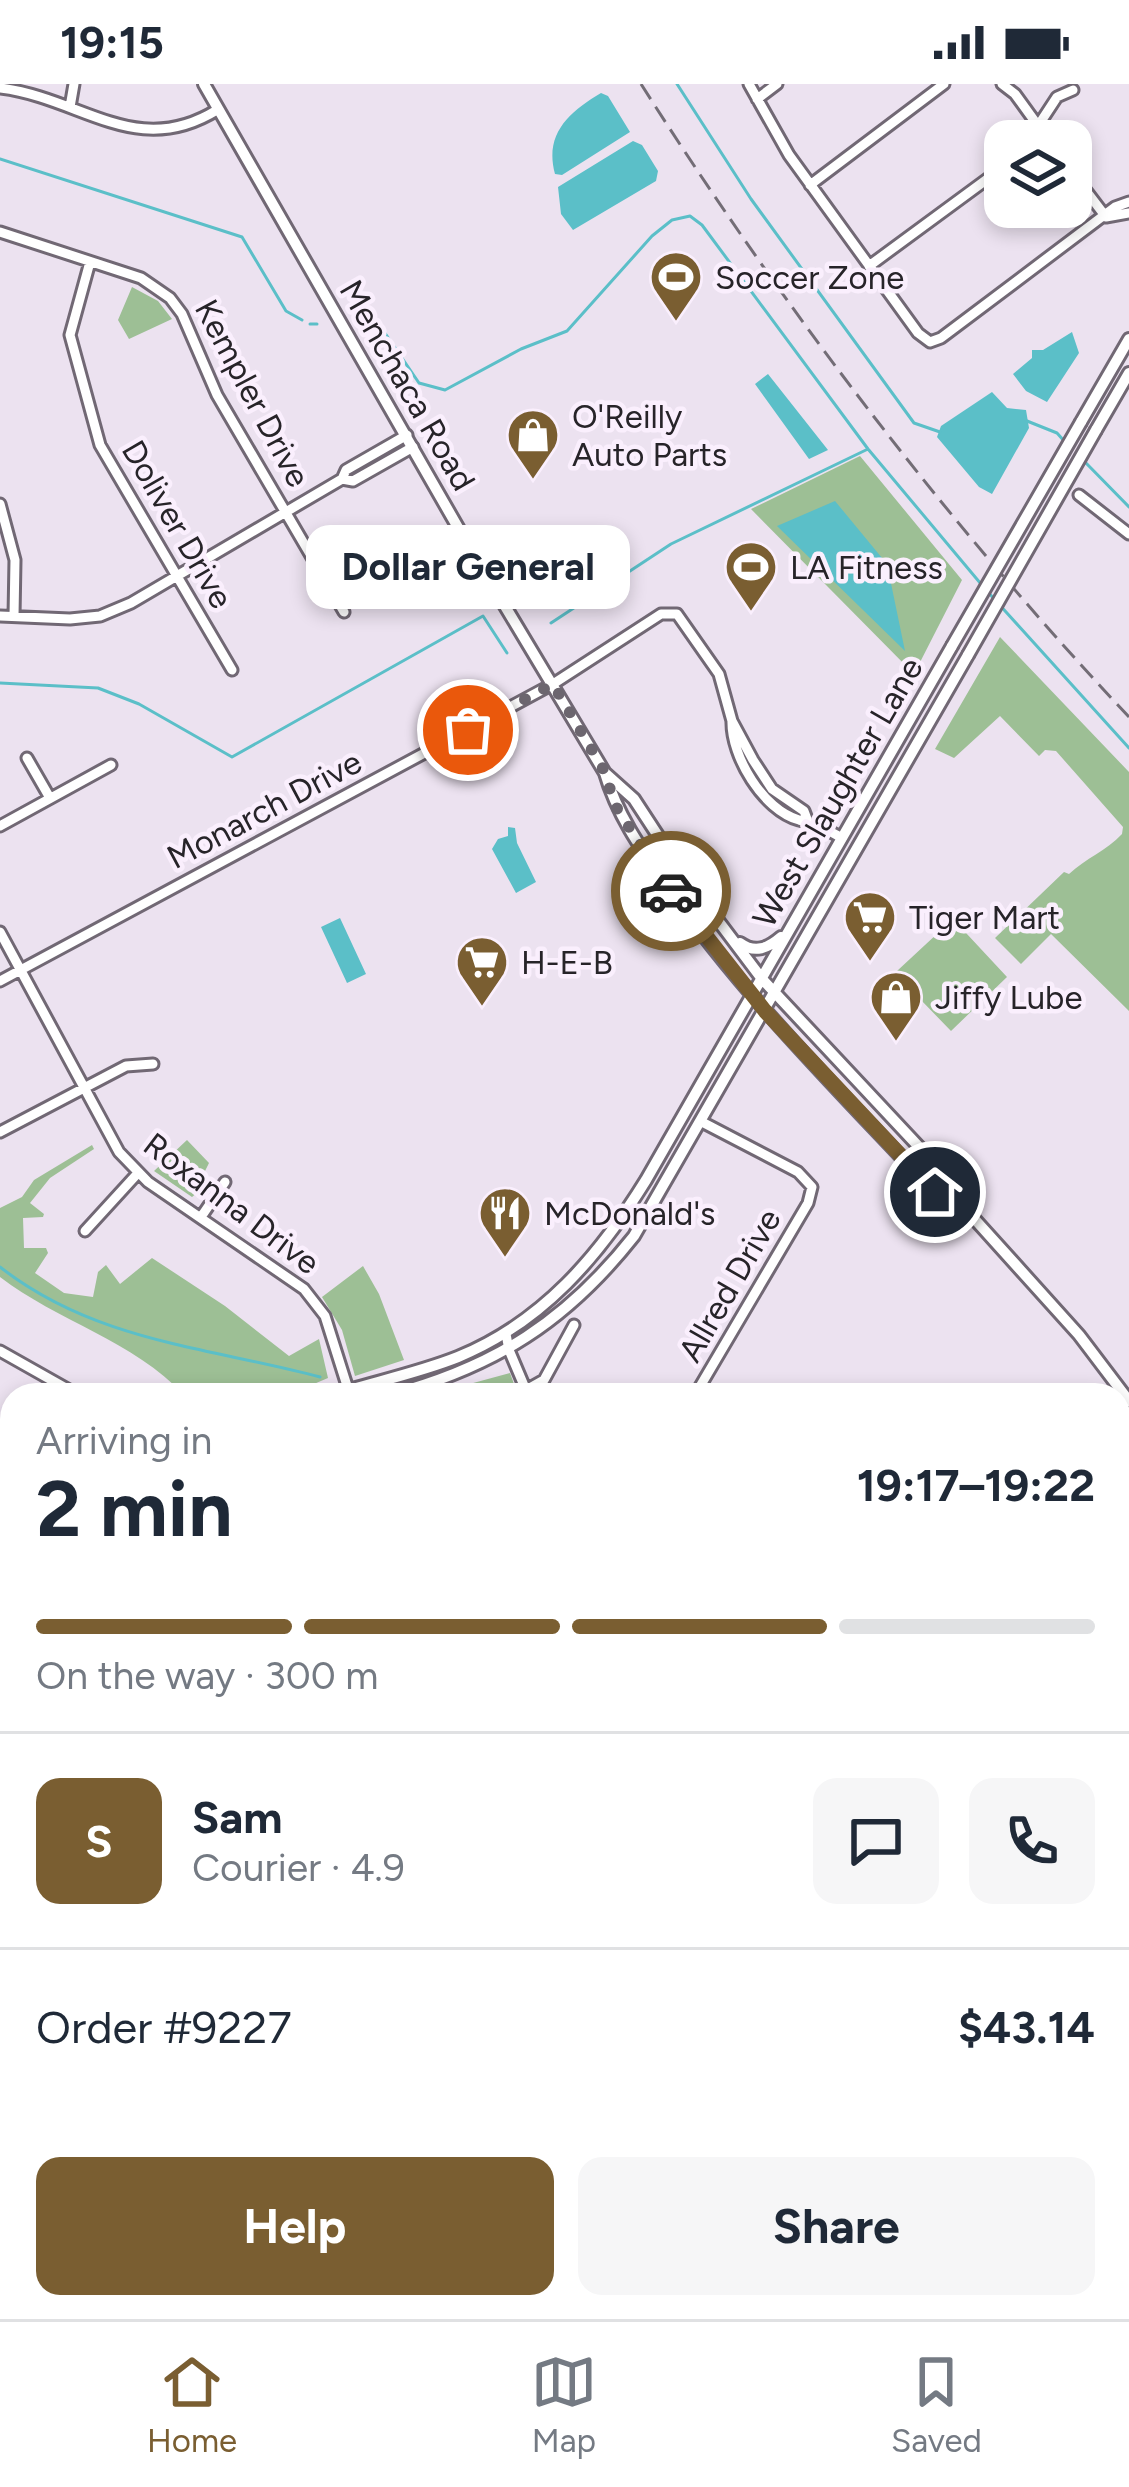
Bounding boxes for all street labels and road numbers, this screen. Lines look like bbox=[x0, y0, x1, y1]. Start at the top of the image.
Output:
street label: Menchaca Road bbox=[332, 273, 484, 497]
street label: Kempler Drive bbox=[187, 293, 318, 493]
street label: Doliver Drive bbox=[114, 433, 241, 615]
street label: West Slaughter Lane bbox=[744, 650, 931, 934]
street label: Monarch Drive bbox=[161, 742, 368, 877]
street label: Roxanna Drive bbox=[136, 1125, 327, 1282]
street label: Allred Drive bbox=[670, 1202, 789, 1369]

